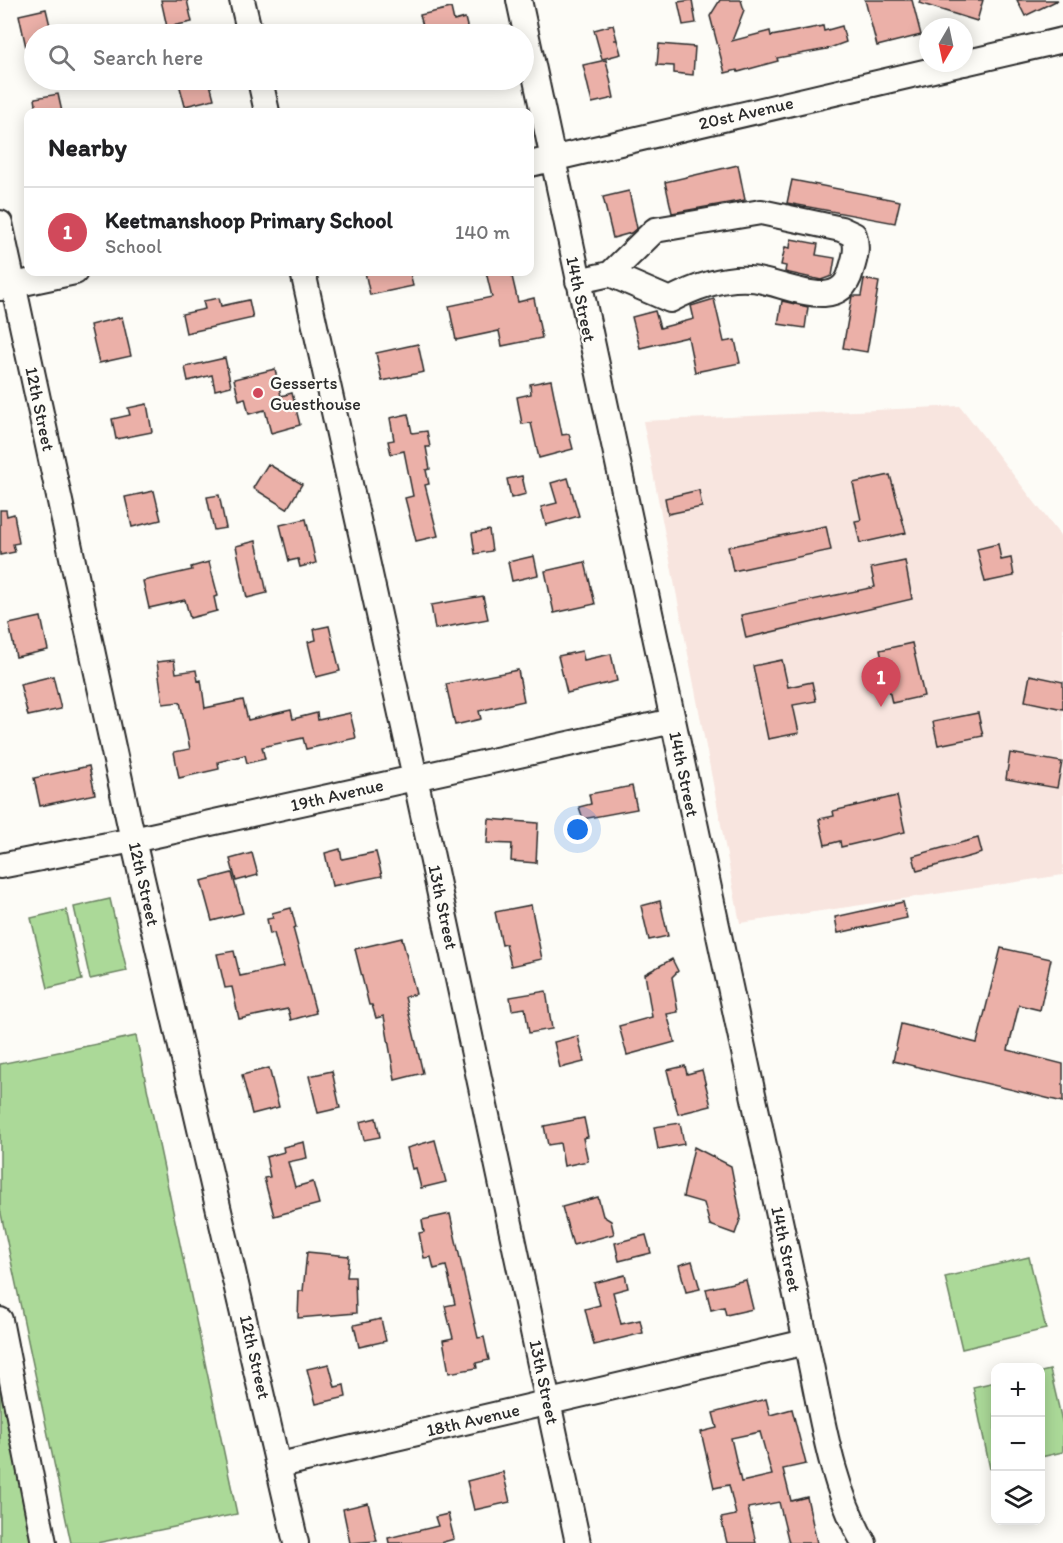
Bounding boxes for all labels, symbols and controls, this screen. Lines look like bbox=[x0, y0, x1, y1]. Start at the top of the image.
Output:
north arrow bbox=[919, 18, 973, 72]
search box bbox=[24, 24, 534, 90]
icon: search bbox=[45, 41, 78, 74]
text: Search here bbox=[93, 44, 203, 71]
street label: 20st Avenue bbox=[697, 91, 795, 135]
text: Nearby bbox=[48, 131, 127, 163]
text: Keetmanshoop Primary School bbox=[105, 207, 393, 234]
text: 1 bbox=[63, 220, 72, 244]
text: 140 m bbox=[455, 220, 510, 244]
text: School bbox=[105, 234, 162, 258]
street label: 14th Street bbox=[561, 254, 601, 344]
street label: 12th Street bbox=[20, 365, 60, 453]
place label: Gesserts Guesthouse bbox=[270, 372, 361, 415]
marker: Gesserts Guesthouse bbox=[251, 386, 265, 400]
pin: 1 bbox=[862, 658, 900, 707]
street label: 14th Street bbox=[664, 729, 704, 819]
street label: 19th Avenue bbox=[288, 774, 386, 816]
your location bbox=[563, 815, 592, 844]
street label: 12th Street bbox=[124, 840, 164, 929]
street label: 13th Street bbox=[423, 863, 463, 952]
street label: 14th Street bbox=[766, 1204, 806, 1294]
street label: 12th Street bbox=[235, 1313, 275, 1402]
street label: 13th Street bbox=[524, 1338, 564, 1427]
map controls bbox=[991, 1363, 1045, 1525]
button: + bbox=[991, 1363, 1045, 1417]
street label: 18th Avenue bbox=[424, 1399, 522, 1441]
button: − bbox=[991, 1417, 1045, 1471]
button: layers bbox=[991, 1471, 1045, 1525]

